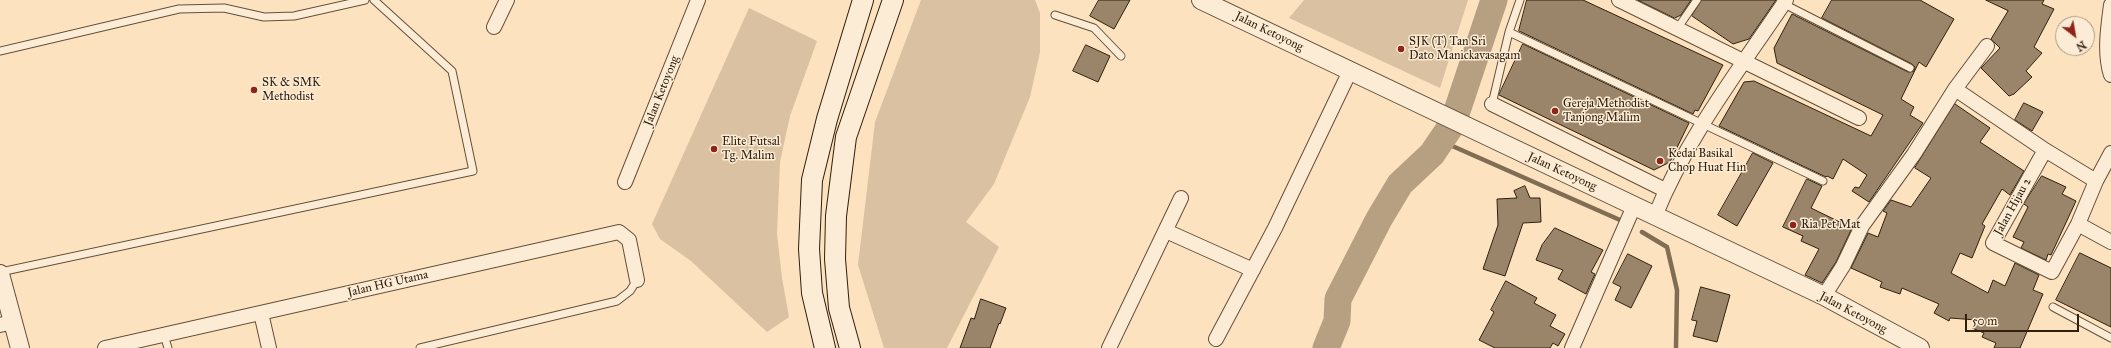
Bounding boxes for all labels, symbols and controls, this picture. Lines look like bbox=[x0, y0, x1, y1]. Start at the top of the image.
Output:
street label: Jalan Ketoyong bbox=[1232, 9, 1306, 55]
north arrow bbox=[2055, 16, 2095, 56]
place label: SJK (T) Tan Sri Dato Manickavasagam bbox=[1409, 35, 1520, 63]
text: N bbox=[2074, 38, 2088, 54]
marker: SJK (T) Tan Sri Dato Manickavasagam bbox=[1396, 44, 1406, 54]
street label: Jalan Ketoyong bbox=[641, 54, 683, 128]
place label: SK & SMK Methodist bbox=[262, 76, 321, 104]
marker: SK & SMK Methodist bbox=[249, 85, 259, 95]
place label: Gereja Methodist Tanjong Malim bbox=[1563, 97, 1649, 125]
marker: Gereja Methodist Tanjong Malim bbox=[1550, 106, 1560, 116]
place label: Elite Futsal Tg. Malim bbox=[722, 135, 780, 163]
marker: Elite Futsal Tg. Malim bbox=[709, 144, 719, 154]
place label: Kedai Basikal Chop Huat Hin bbox=[1668, 147, 1746, 175]
street label: Jalan Ketoyong bbox=[1525, 150, 1599, 194]
marker: Kedai Basikal Chop Huat Hin bbox=[1655, 156, 1665, 166]
street label: Jalan Hijau 2 bbox=[1991, 176, 2035, 238]
place label: Ria Pet Mat bbox=[1801, 218, 1860, 232]
marker: Ria Pet Mat bbox=[1788, 220, 1798, 230]
street label: Jalan HG Utama bbox=[346, 268, 430, 300]
street label: Jalan Ketoyong bbox=[1817, 289, 1889, 337]
scale bar bbox=[1967, 306, 2081, 332]
text: 50 m bbox=[1972, 314, 1997, 328]

